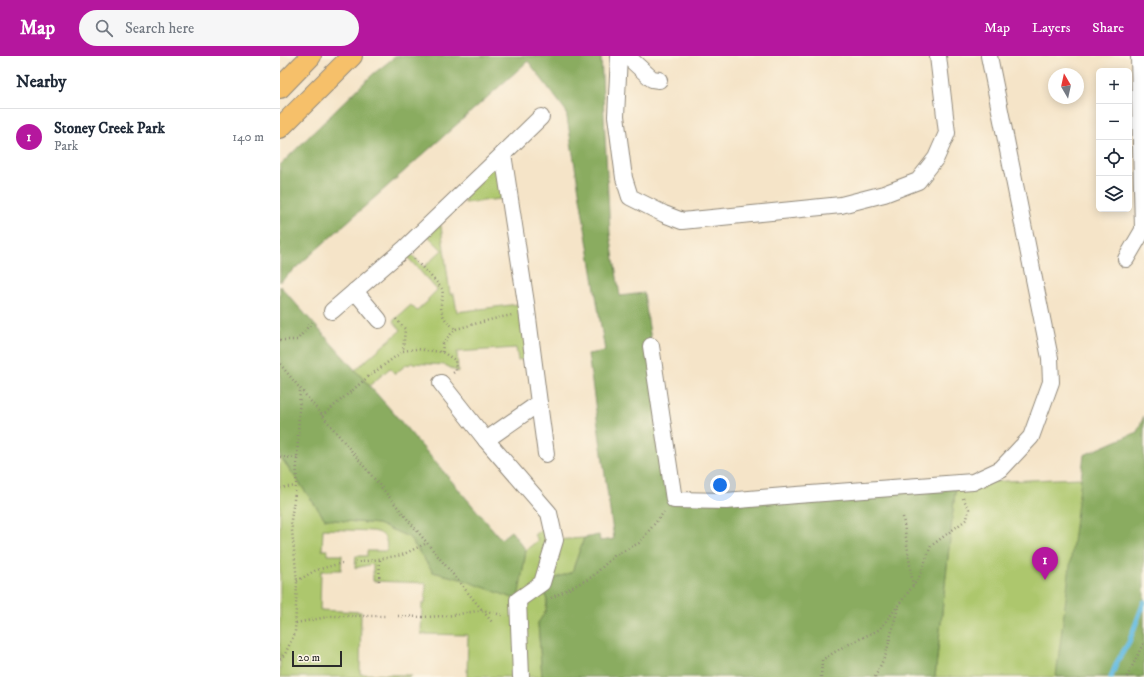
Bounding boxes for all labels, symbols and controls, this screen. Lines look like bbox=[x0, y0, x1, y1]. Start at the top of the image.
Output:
search box bbox=[79, 10, 359, 46]
text: Map bbox=[20, 17, 55, 40]
icon: search bbox=[93, 17, 115, 39]
text: Search here bbox=[125, 19, 194, 38]
text: Map bbox=[984, 19, 1010, 37]
text: Layers bbox=[1032, 19, 1070, 37]
text: Share bbox=[1092, 19, 1124, 37]
north arrow bbox=[1048, 68, 1084, 104]
map controls bbox=[1096, 68, 1132, 212]
button: + bbox=[1096, 68, 1132, 104]
text: Nearby bbox=[16, 71, 66, 93]
button: − bbox=[1096, 104, 1132, 140]
text: Stoney Creek Park bbox=[54, 119, 165, 138]
text: 1 bbox=[27, 129, 31, 145]
text: 140 m bbox=[232, 129, 264, 145]
text: Park bbox=[54, 138, 78, 154]
button: locate bbox=[1096, 140, 1132, 176]
button: layers bbox=[1096, 176, 1132, 212]
your location bbox=[710, 475, 730, 495]
pin: 1 bbox=[1032, 547, 1058, 580]
scale bar bbox=[292, 649, 342, 668]
text: 20 m bbox=[298, 651, 320, 665]

